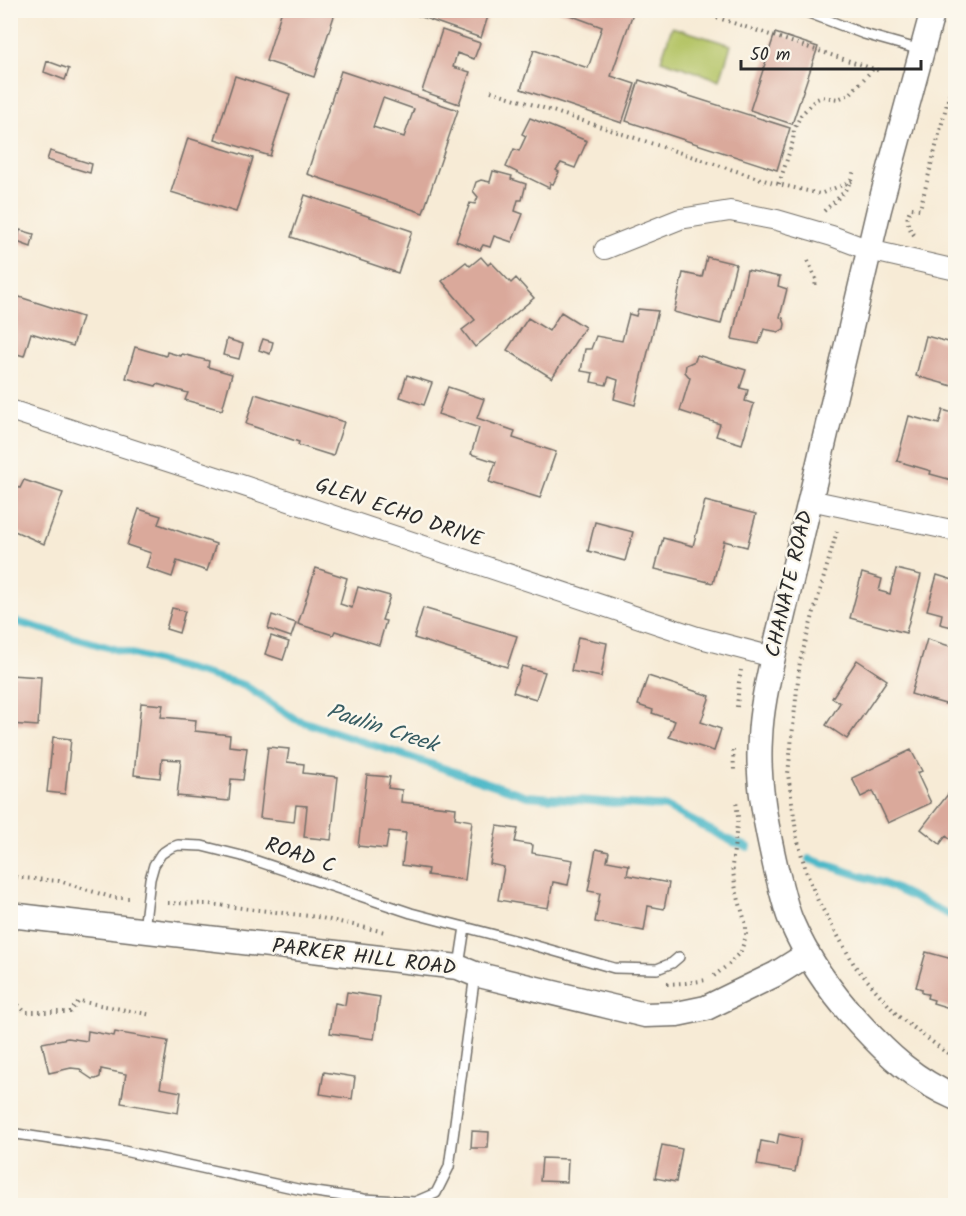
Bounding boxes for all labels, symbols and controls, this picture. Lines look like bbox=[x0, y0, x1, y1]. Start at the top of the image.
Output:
scale bar bbox=[741, 33, 921, 71]
text: 50 m bbox=[750, 41, 790, 70]
street label: GLEN ECHO DRIVE bbox=[311, 469, 488, 557]
street label: CHANATE ROAD bbox=[757, 507, 823, 661]
water label: Paulin Creek bbox=[322, 695, 445, 764]
street label: ROAD C bbox=[260, 829, 340, 883]
street label: PARKER HILL ROAD bbox=[270, 930, 458, 986]

